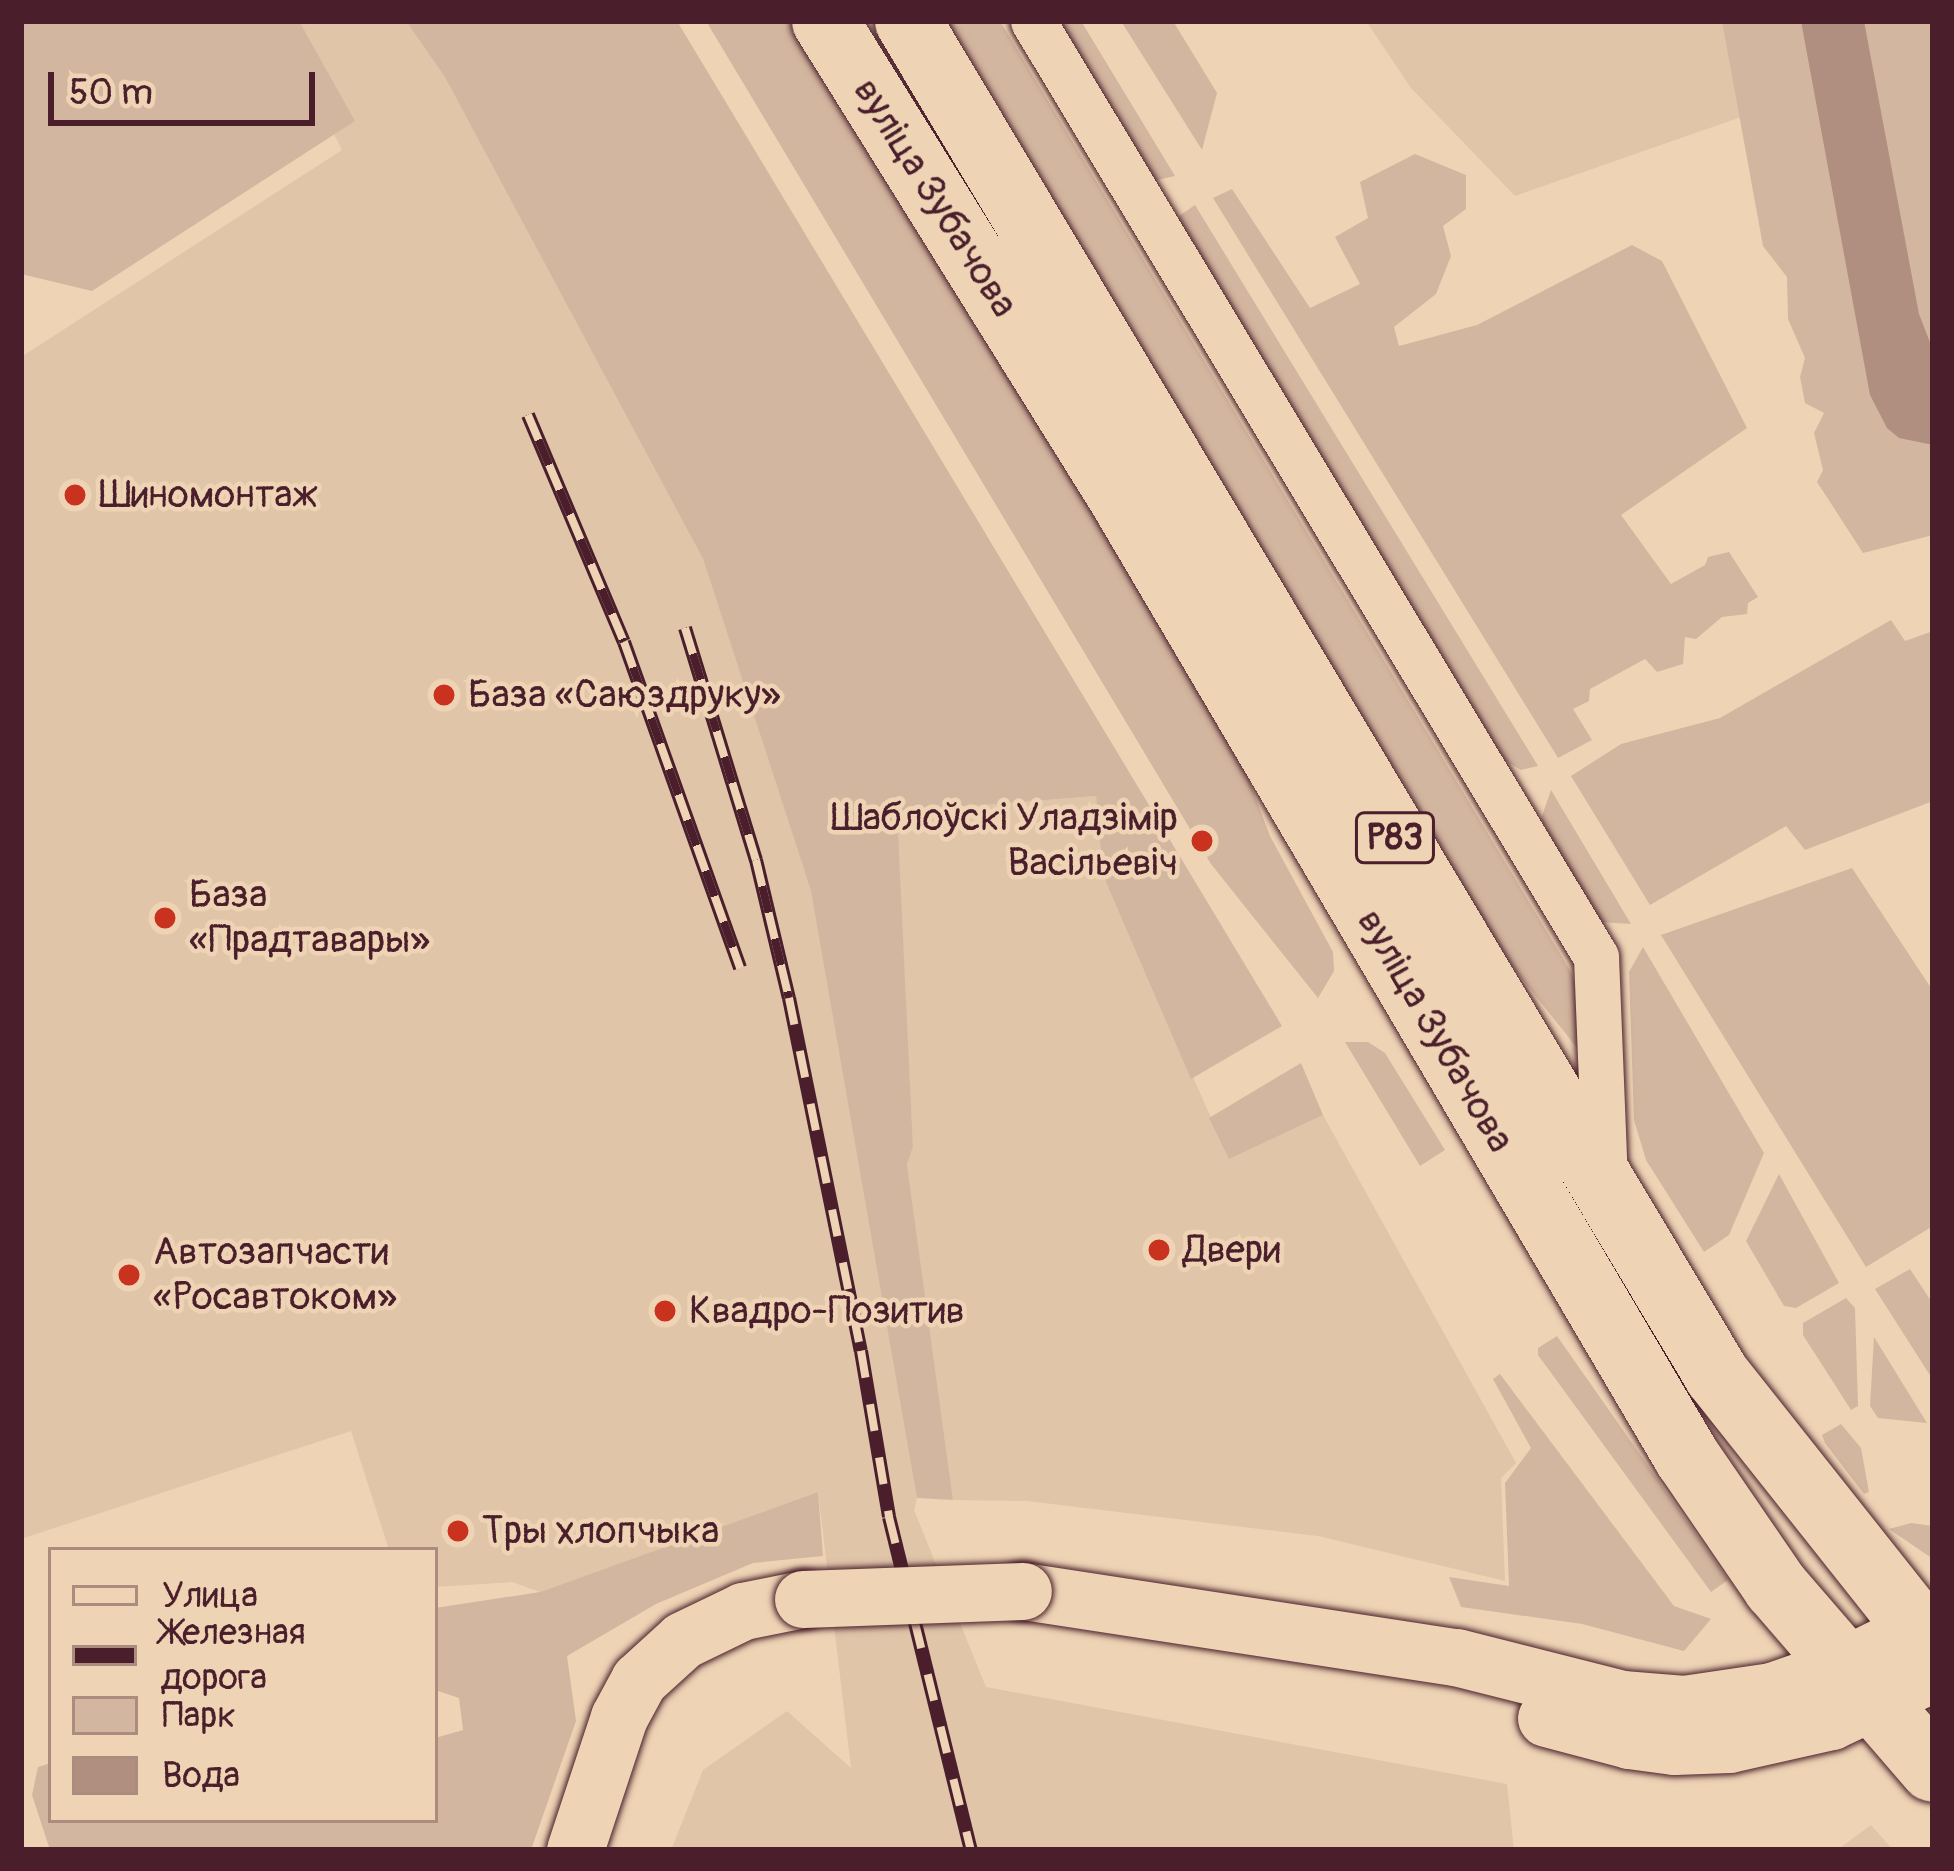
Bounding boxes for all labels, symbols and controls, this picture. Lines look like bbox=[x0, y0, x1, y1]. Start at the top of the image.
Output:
scale bar bbox=[54, 48, 321, 122]
text: 50 m bbox=[69, 70, 153, 115]
street label: вуліца Зубачова bbox=[843, 70, 1027, 326]
place label: Шиномонтаж bbox=[99, 472, 317, 518]
marker: Шиномонтаж bbox=[62, 482, 88, 508]
place label: База «Саюздруку» bbox=[468, 672, 781, 718]
marker: База «Саюздруку» bbox=[431, 682, 457, 708]
place label: Шаблоўскі Уладзімір Васільевіч bbox=[831, 796, 1178, 887]
road number: Р83 bbox=[1353, 808, 1437, 868]
marker: Шаблоўскі Уладзімір Васільевіч bbox=[1189, 828, 1215, 854]
place label: База «Прадтавары» bbox=[189, 873, 430, 964]
street label: вуліца Зубачова bbox=[1347, 901, 1523, 1161]
marker: База «Прадтавары» bbox=[152, 905, 178, 931]
place label: Двери bbox=[1183, 1227, 1281, 1273]
place label: Автозапчасти «Росавтоком» bbox=[153, 1230, 397, 1321]
marker: Двери bbox=[1146, 1237, 1172, 1263]
marker: Автозапчасти «Росавтоком» bbox=[116, 1262, 142, 1288]
place label: Квадро-Позитив bbox=[689, 1288, 965, 1334]
marker: Квадро-Позитив bbox=[652, 1298, 678, 1324]
place label: Тры хлопчыка bbox=[482, 1508, 719, 1554]
marker: Тры хлопчыка bbox=[445, 1518, 471, 1544]
legend bbox=[48, 1547, 438, 1823]
text: Улица bbox=[162, 1573, 258, 1618]
text: Железная дорога bbox=[161, 1610, 306, 1700]
text: Парк bbox=[162, 1693, 236, 1738]
text: Вода bbox=[162, 1753, 240, 1798]

